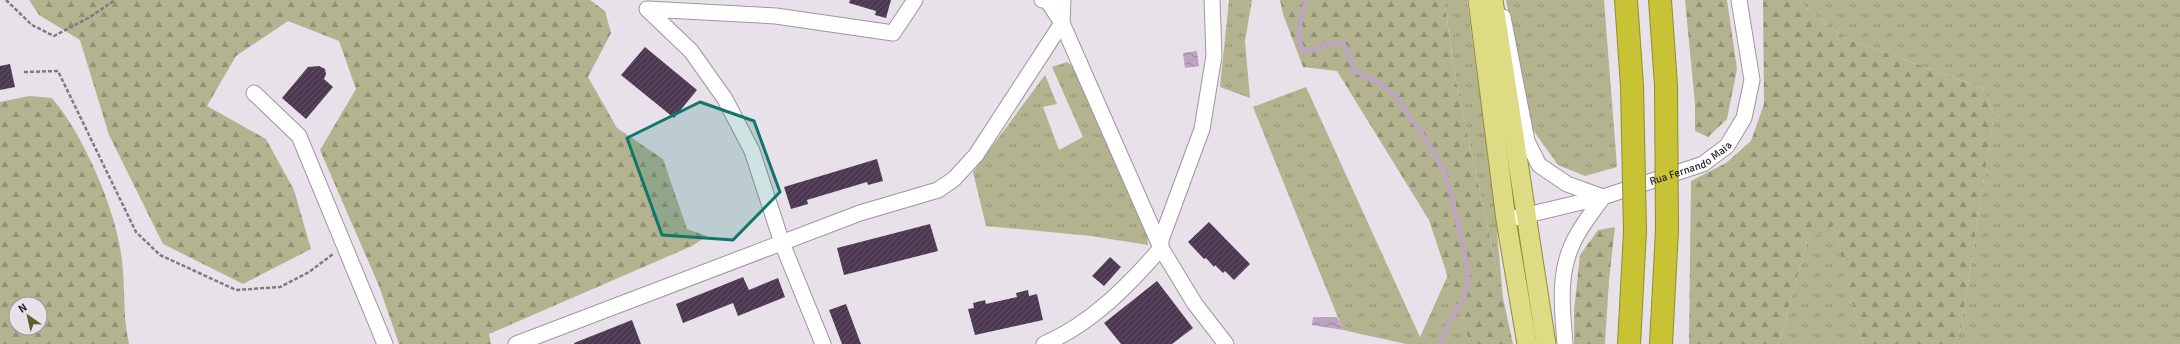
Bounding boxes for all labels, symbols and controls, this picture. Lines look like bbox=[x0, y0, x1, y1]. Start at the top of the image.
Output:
street label: Rua Fernando Maia bbox=[1648, 139, 1735, 188]
north arrow bbox=[8, 296, 48, 336]
text: N bbox=[16, 301, 29, 316]

